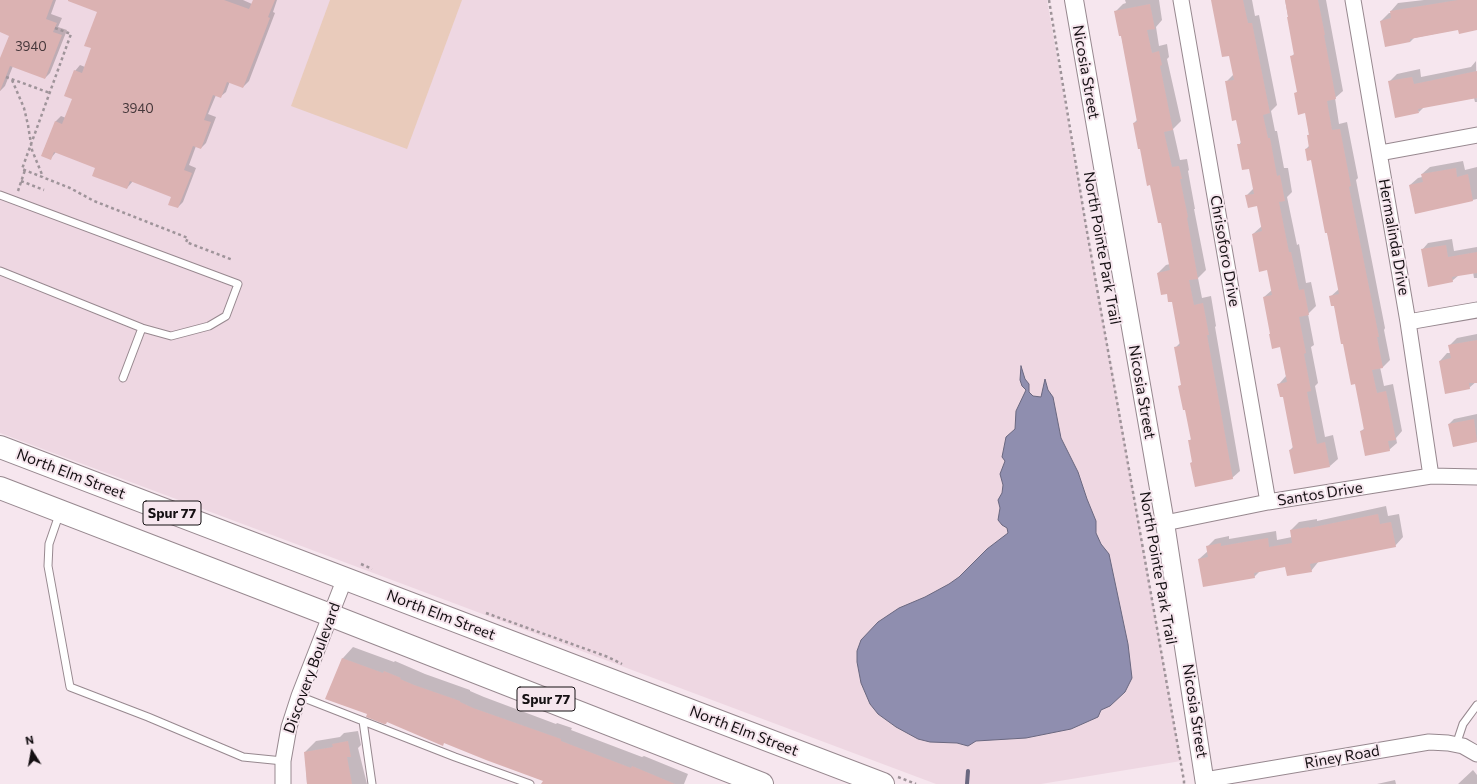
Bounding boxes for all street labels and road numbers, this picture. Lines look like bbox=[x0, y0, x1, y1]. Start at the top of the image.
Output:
street label: Nicosia Street bbox=[1069, 24, 1103, 120]
street label: North Pointe Park Trail bbox=[1080, 170, 1124, 326]
street label: Hermalinda Drive bbox=[1375, 177, 1413, 297]
street label: Chrisoforo Drive bbox=[1206, 194, 1244, 308]
street label: Nicosia Street bbox=[1125, 344, 1159, 440]
street label: North Elm Street bbox=[14, 445, 128, 503]
street label: Santos Drive bbox=[1276, 478, 1364, 510]
street label: North Pointe Park Trail bbox=[1136, 490, 1180, 646]
road number: Spur 77 bbox=[143, 501, 201, 525]
street label: North Elm Street bbox=[384, 586, 498, 644]
street label: Discovery Boulevard bbox=[280, 600, 344, 736]
street label: Nicosia Street bbox=[1179, 663, 1211, 759]
road number: Spur 77 bbox=[517, 687, 575, 711]
street label: North Elm Street bbox=[687, 702, 801, 760]
street label: Riney Road bbox=[1303, 742, 1381, 772]

